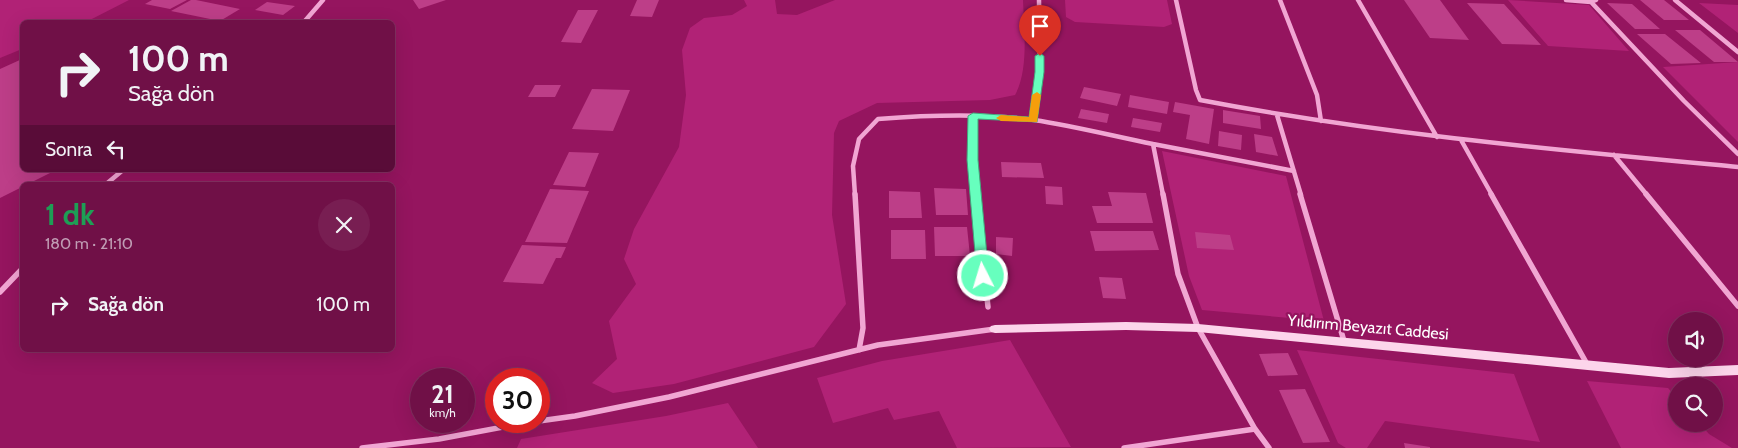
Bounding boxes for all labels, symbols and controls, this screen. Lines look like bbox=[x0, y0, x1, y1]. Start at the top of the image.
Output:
pin bbox=[1019, 5, 1061, 56]
icon: arrive bbox=[1026, 12, 1054, 40]
text: 100 m bbox=[128, 37, 229, 80]
icon: right bbox=[45, 40, 110, 105]
text: Sağa dön bbox=[128, 80, 214, 107]
icon: left bbox=[102, 135, 130, 163]
text: Sonra bbox=[45, 138, 92, 161]
text: 1 dk bbox=[45, 196, 95, 233]
button: close bbox=[318, 199, 370, 251]
text: 180 m · 21:10 bbox=[45, 234, 133, 253]
position arrow bbox=[956, 249, 1008, 301]
icon: right bbox=[45, 291, 73, 319]
text: Sağa dön bbox=[88, 293, 164, 316]
text: 100 m bbox=[316, 293, 370, 316]
street label: Yıldırım Beyazıt Caddesi bbox=[1286, 310, 1449, 344]
map controls bbox=[1668, 312, 1723, 432]
button: sound bbox=[1668, 312, 1723, 367]
speed limit sign: 30 bbox=[485, 368, 550, 433]
button: search bbox=[1668, 377, 1723, 432]
text: 21 bbox=[431, 379, 454, 409]
text: km/h bbox=[429, 405, 456, 420]

